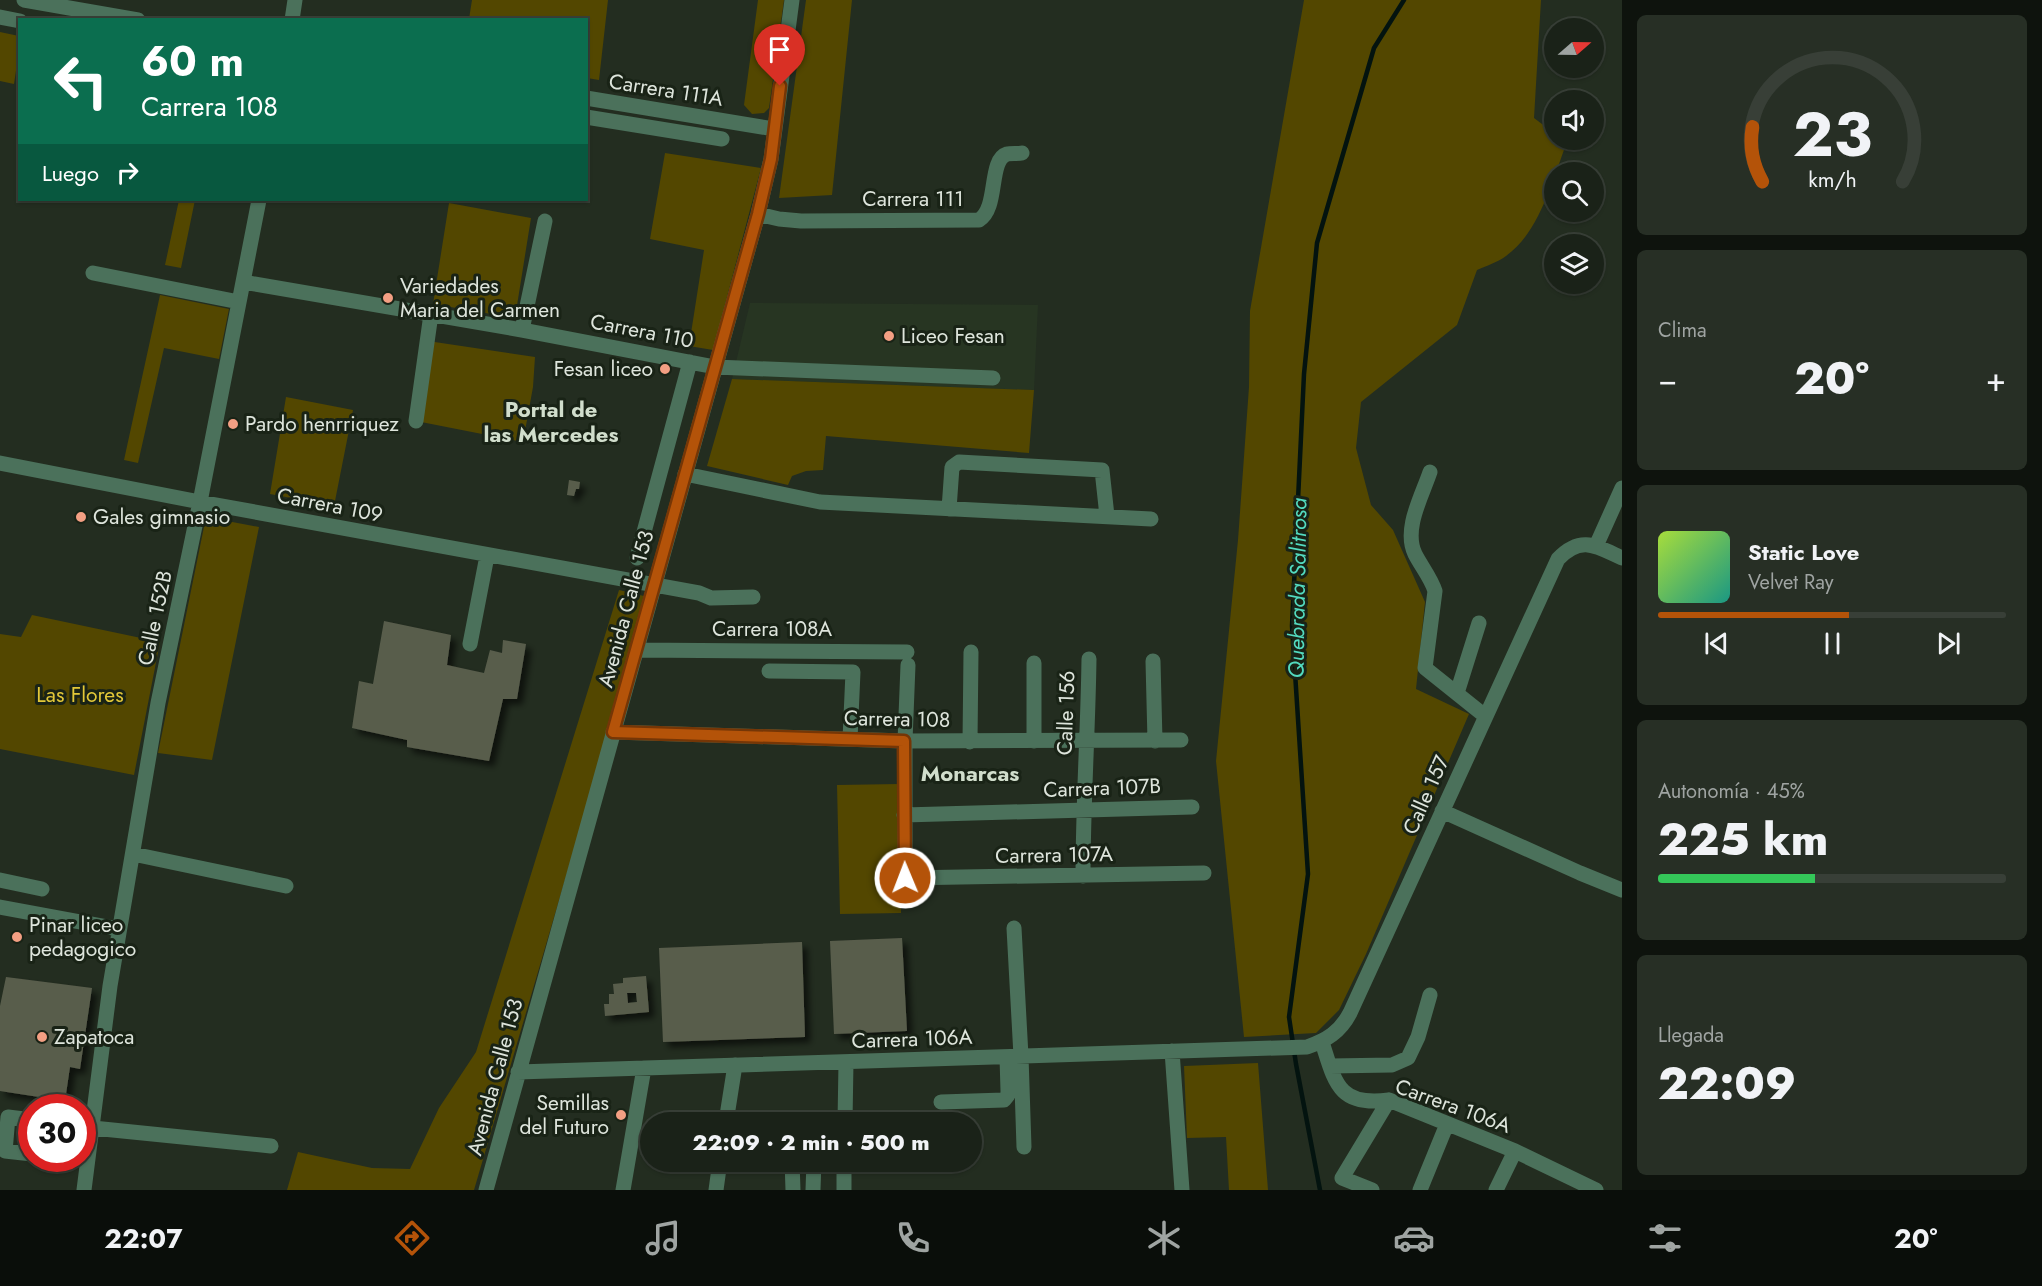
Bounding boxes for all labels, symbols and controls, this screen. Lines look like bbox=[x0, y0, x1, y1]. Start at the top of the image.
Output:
north arrow bbox=[1544, 18, 1604, 78]
map controls bbox=[1544, 18, 1604, 294]
pin bbox=[754, 24, 805, 86]
text: 60 m bbox=[141, 31, 244, 92]
icon: arrive bbox=[763, 33, 796, 66]
icon: left bbox=[42, 42, 120, 120]
street label: Carrera 111A bbox=[607, 66, 725, 114]
text: Carrera 108 bbox=[141, 87, 278, 126]
text: 23 bbox=[1792, 89, 1872, 179]
button: sound bbox=[1544, 90, 1604, 150]
icon: right bbox=[111, 156, 144, 189]
text: Luego bbox=[42, 157, 99, 189]
button: search bbox=[1544, 162, 1604, 222]
text: km/h bbox=[1808, 164, 1856, 195]
street label: Carrera 111 bbox=[862, 184, 964, 214]
button: layers bbox=[1544, 234, 1604, 294]
place label: Variedades Maria del Carmen bbox=[400, 271, 560, 325]
marker: Variedades Maria del Carmen bbox=[381, 291, 395, 305]
street label: Carrera 110 bbox=[588, 306, 696, 356]
text: Clima bbox=[1658, 316, 1707, 345]
place label: Liceo Fesan bbox=[901, 321, 1005, 351]
marker: Liceo Fesan bbox=[882, 329, 896, 343]
text: 20° bbox=[1794, 346, 1869, 411]
place label: Fesan liceo bbox=[554, 354, 653, 384]
text: − bbox=[1658, 356, 1677, 403]
text: + bbox=[1986, 356, 2006, 403]
marker: Fesan liceo bbox=[658, 362, 672, 376]
district label: Portal de las Mercedes bbox=[483, 393, 619, 450]
place label: Pardo henrriquez bbox=[245, 409, 399, 439]
marker: Pardo henrriquez bbox=[226, 417, 240, 431]
street label: Carrera 109 bbox=[275, 480, 385, 530]
water label: Quebrada Salitrosa bbox=[1279, 497, 1315, 679]
place label: Gales gimnasio bbox=[93, 502, 230, 532]
marker: Gales gimnasio bbox=[74, 510, 88, 524]
street label: Avenida Calle 153 bbox=[591, 527, 661, 691]
text: Static Love bbox=[1748, 536, 1859, 568]
street label: Calle 152B bbox=[130, 568, 180, 668]
text: Velvet Ray bbox=[1748, 568, 1834, 597]
street label: Carrera 108A bbox=[712, 614, 832, 644]
icon: previous bbox=[1700, 627, 1733, 660]
icon: pause bbox=[1816, 627, 1849, 660]
icon: next bbox=[1932, 627, 1965, 660]
street label: Calle 156 bbox=[1050, 670, 1082, 756]
park label: Las Flores bbox=[36, 680, 124, 710]
street label: Carrera 108 bbox=[843, 703, 951, 735]
street label: Calle 157 bbox=[1395, 751, 1457, 839]
district label: Monarcas bbox=[921, 757, 1019, 789]
street label: Carrera 107B bbox=[1043, 771, 1161, 805]
text: Autonomía · 45% bbox=[1658, 777, 1805, 806]
text: 225 km bbox=[1658, 807, 1828, 872]
street label: Carrera 107A bbox=[995, 839, 1113, 871]
position arrow bbox=[873, 846, 937, 910]
place label: Pinar liceo pedagogico bbox=[29, 910, 136, 964]
marker: Pinar liceo pedagogico bbox=[10, 930, 24, 944]
street label: Avenida Calle 153 bbox=[460, 995, 530, 1159]
text: Llegada bbox=[1658, 1021, 1724, 1050]
place label: Zapatoca bbox=[54, 1022, 134, 1052]
street label: Carrera 106A bbox=[851, 1022, 973, 1056]
marker: Zapatoca bbox=[35, 1030, 49, 1044]
text: 22:09 bbox=[1658, 1051, 1796, 1116]
street label: Carrera 106A bbox=[1391, 1071, 1515, 1141]
place label: Semillas del Futuro bbox=[520, 1088, 609, 1142]
speed limit sign: 30 bbox=[18, 1094, 96, 1172]
marker: Semillas del Futuro bbox=[614, 1108, 628, 1122]
text: 22:09 · 2 min · 500 m bbox=[692, 1126, 930, 1158]
icon: directions bbox=[391, 1217, 433, 1259]
icon: music bbox=[642, 1217, 684, 1259]
icon: phone bbox=[892, 1217, 934, 1259]
icon: climate bbox=[1143, 1217, 1185, 1259]
icon: car bbox=[1393, 1217, 1435, 1259]
icon: filters bbox=[1644, 1217, 1686, 1259]
text: 22:07 bbox=[104, 1219, 183, 1258]
text: 20° bbox=[1894, 1219, 1938, 1258]

